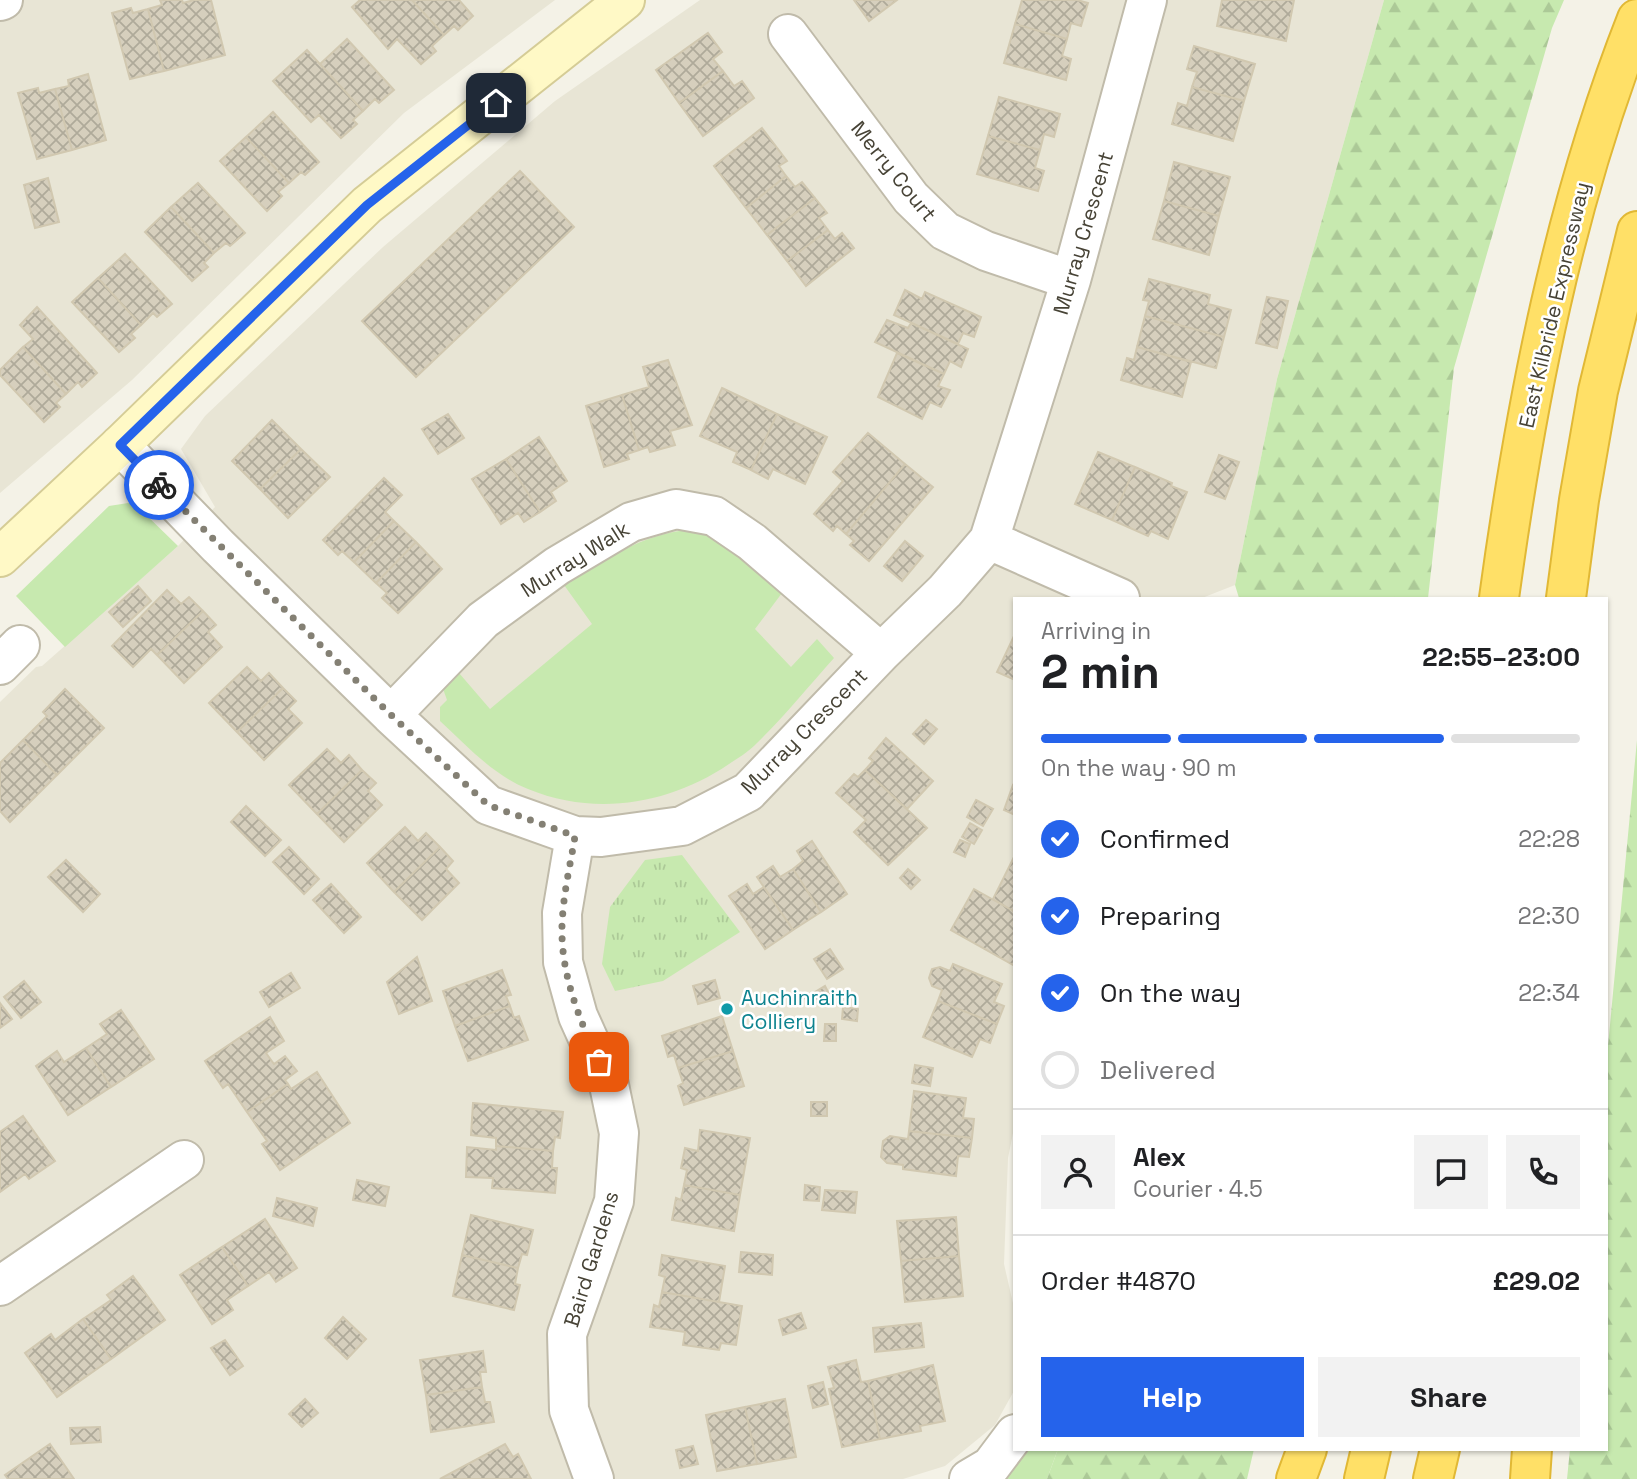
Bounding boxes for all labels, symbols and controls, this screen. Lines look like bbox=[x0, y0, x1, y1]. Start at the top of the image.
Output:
pin bbox=[466, 73, 526, 133]
icon: home bbox=[477, 84, 515, 122]
street label: Merry Court bbox=[845, 115, 943, 227]
street label: Murray Crescent bbox=[1047, 148, 1119, 318]
street label: East Kilbride Expressway bbox=[1513, 179, 1595, 431]
courier bbox=[124, 450, 194, 520]
icon: bike bbox=[140, 466, 178, 504]
street label: Murray Walk bbox=[516, 515, 634, 603]
text: Arriving in bbox=[1041, 616, 1151, 646]
text: 22:55–23:00 bbox=[1422, 640, 1580, 674]
text: 2 min bbox=[1041, 643, 1160, 701]
street label: Murray Crescent bbox=[735, 662, 873, 800]
text: On the way · 90 m bbox=[1041, 753, 1236, 783]
icon: check bbox=[1041, 820, 1079, 858]
text: Confirmed bbox=[1100, 822, 1230, 856]
text: 22:28 bbox=[1518, 824, 1580, 854]
icon: check bbox=[1041, 897, 1079, 935]
text: Preparing bbox=[1100, 899, 1221, 933]
text: 22:30 bbox=[1518, 901, 1580, 931]
icon: check bbox=[1041, 974, 1079, 1012]
text: On the way bbox=[1100, 976, 1241, 1010]
text: 22:34 bbox=[1518, 978, 1580, 1008]
place label: Auchinraith Colliery bbox=[741, 984, 858, 1035]
marker: Auchinraith Colliery bbox=[719, 1001, 735, 1017]
pin bbox=[569, 1032, 629, 1092]
icon: bag bbox=[580, 1043, 618, 1081]
text: Delivered bbox=[1100, 1053, 1216, 1087]
button: person bbox=[1041, 1135, 1115, 1209]
button: chat bbox=[1414, 1135, 1488, 1209]
button: phone bbox=[1506, 1135, 1580, 1209]
text: Alex bbox=[1133, 1140, 1186, 1174]
text: Courier · 4.5 bbox=[1133, 1174, 1263, 1204]
street label: Baird Gardens bbox=[557, 1188, 625, 1330]
text: Order #4870 bbox=[1041, 1264, 1196, 1298]
text: £29.02 bbox=[1493, 1264, 1580, 1298]
button: Help bbox=[1041, 1357, 1304, 1437]
button: Share bbox=[1318, 1357, 1580, 1437]

